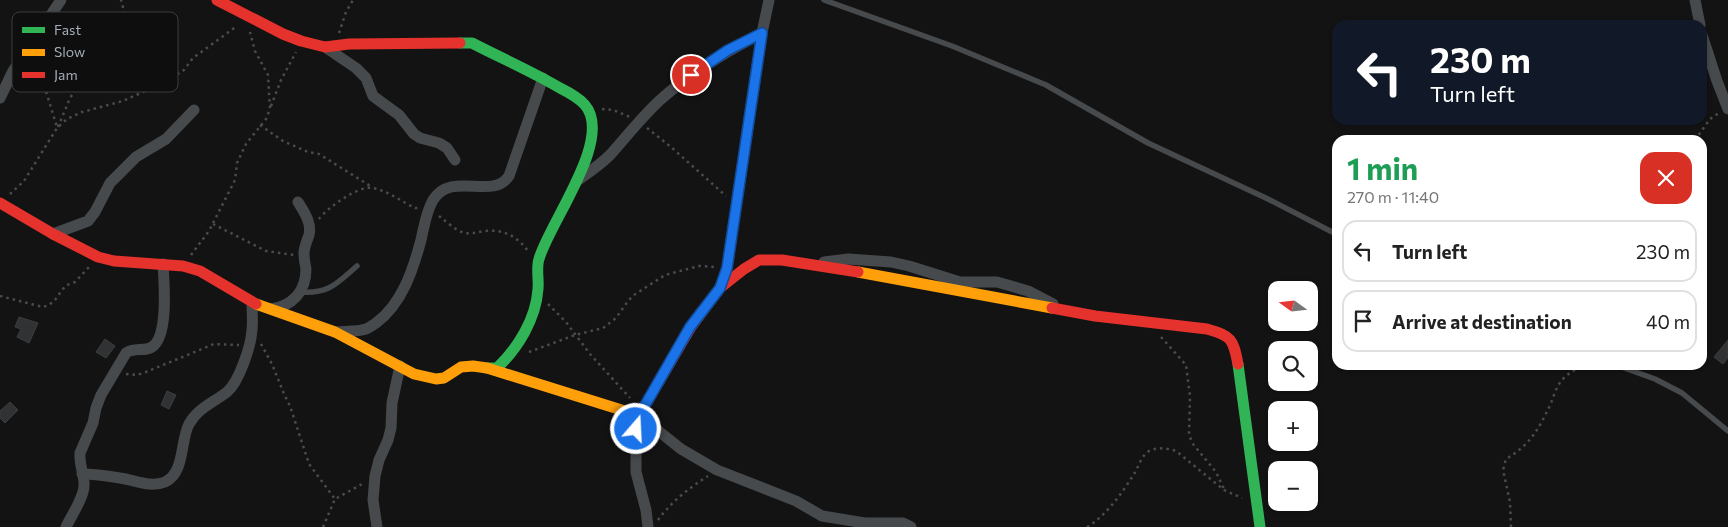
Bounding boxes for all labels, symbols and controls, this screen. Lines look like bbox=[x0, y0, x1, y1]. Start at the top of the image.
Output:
legend bbox=[12, 12, 178, 92]
text: Fast bbox=[54, 21, 81, 38]
text: 230 m bbox=[1430, 37, 1531, 80]
icon: left bbox=[1347, 40, 1412, 105]
text: Slow bbox=[54, 43, 85, 60]
pin bbox=[670, 54, 712, 96]
icon: arrive bbox=[677, 61, 705, 89]
text: Jam bbox=[54, 66, 78, 83]
text: Turn left bbox=[1430, 80, 1515, 107]
text: 1 min bbox=[1347, 149, 1418, 186]
button: close bbox=[1640, 152, 1692, 204]
text: 270 m · 11:40 bbox=[1347, 187, 1439, 206]
icon: left bbox=[1349, 237, 1377, 265]
text: Turn left bbox=[1392, 240, 1467, 263]
text: 230 m bbox=[1636, 240, 1690, 263]
north arrow bbox=[1268, 281, 1318, 331]
map controls bbox=[1268, 281, 1318, 511]
icon: arrive bbox=[1349, 307, 1377, 335]
text: Arrive at destination bbox=[1392, 310, 1572, 333]
text: 40 m bbox=[1646, 310, 1690, 333]
button: search bbox=[1268, 341, 1318, 391]
button: + bbox=[1268, 401, 1318, 451]
position arrow bbox=[609, 402, 661, 454]
button: − bbox=[1268, 461, 1318, 511]

